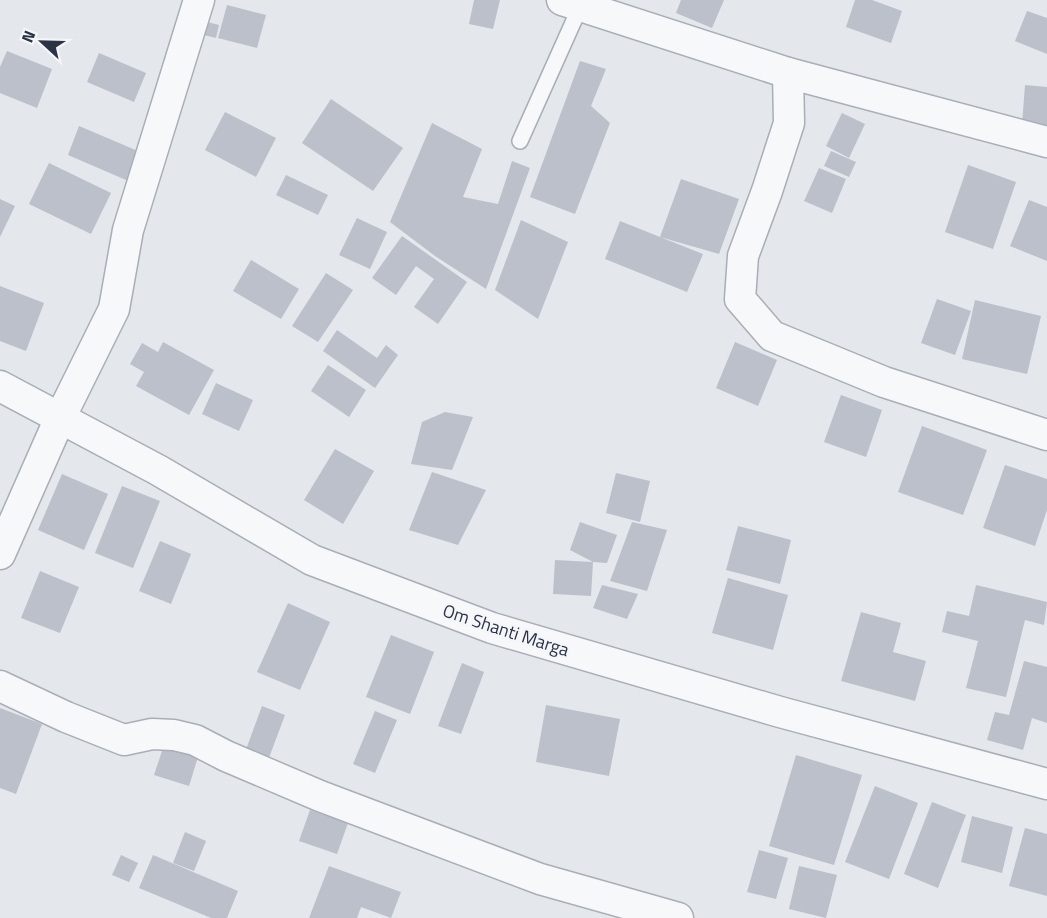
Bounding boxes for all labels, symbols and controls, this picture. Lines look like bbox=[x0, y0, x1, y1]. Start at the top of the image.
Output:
north arrow bbox=[12, 12, 72, 72]
text: N bbox=[15, 27, 41, 46]
street label: Om Shanti Marga bbox=[439, 597, 573, 663]

